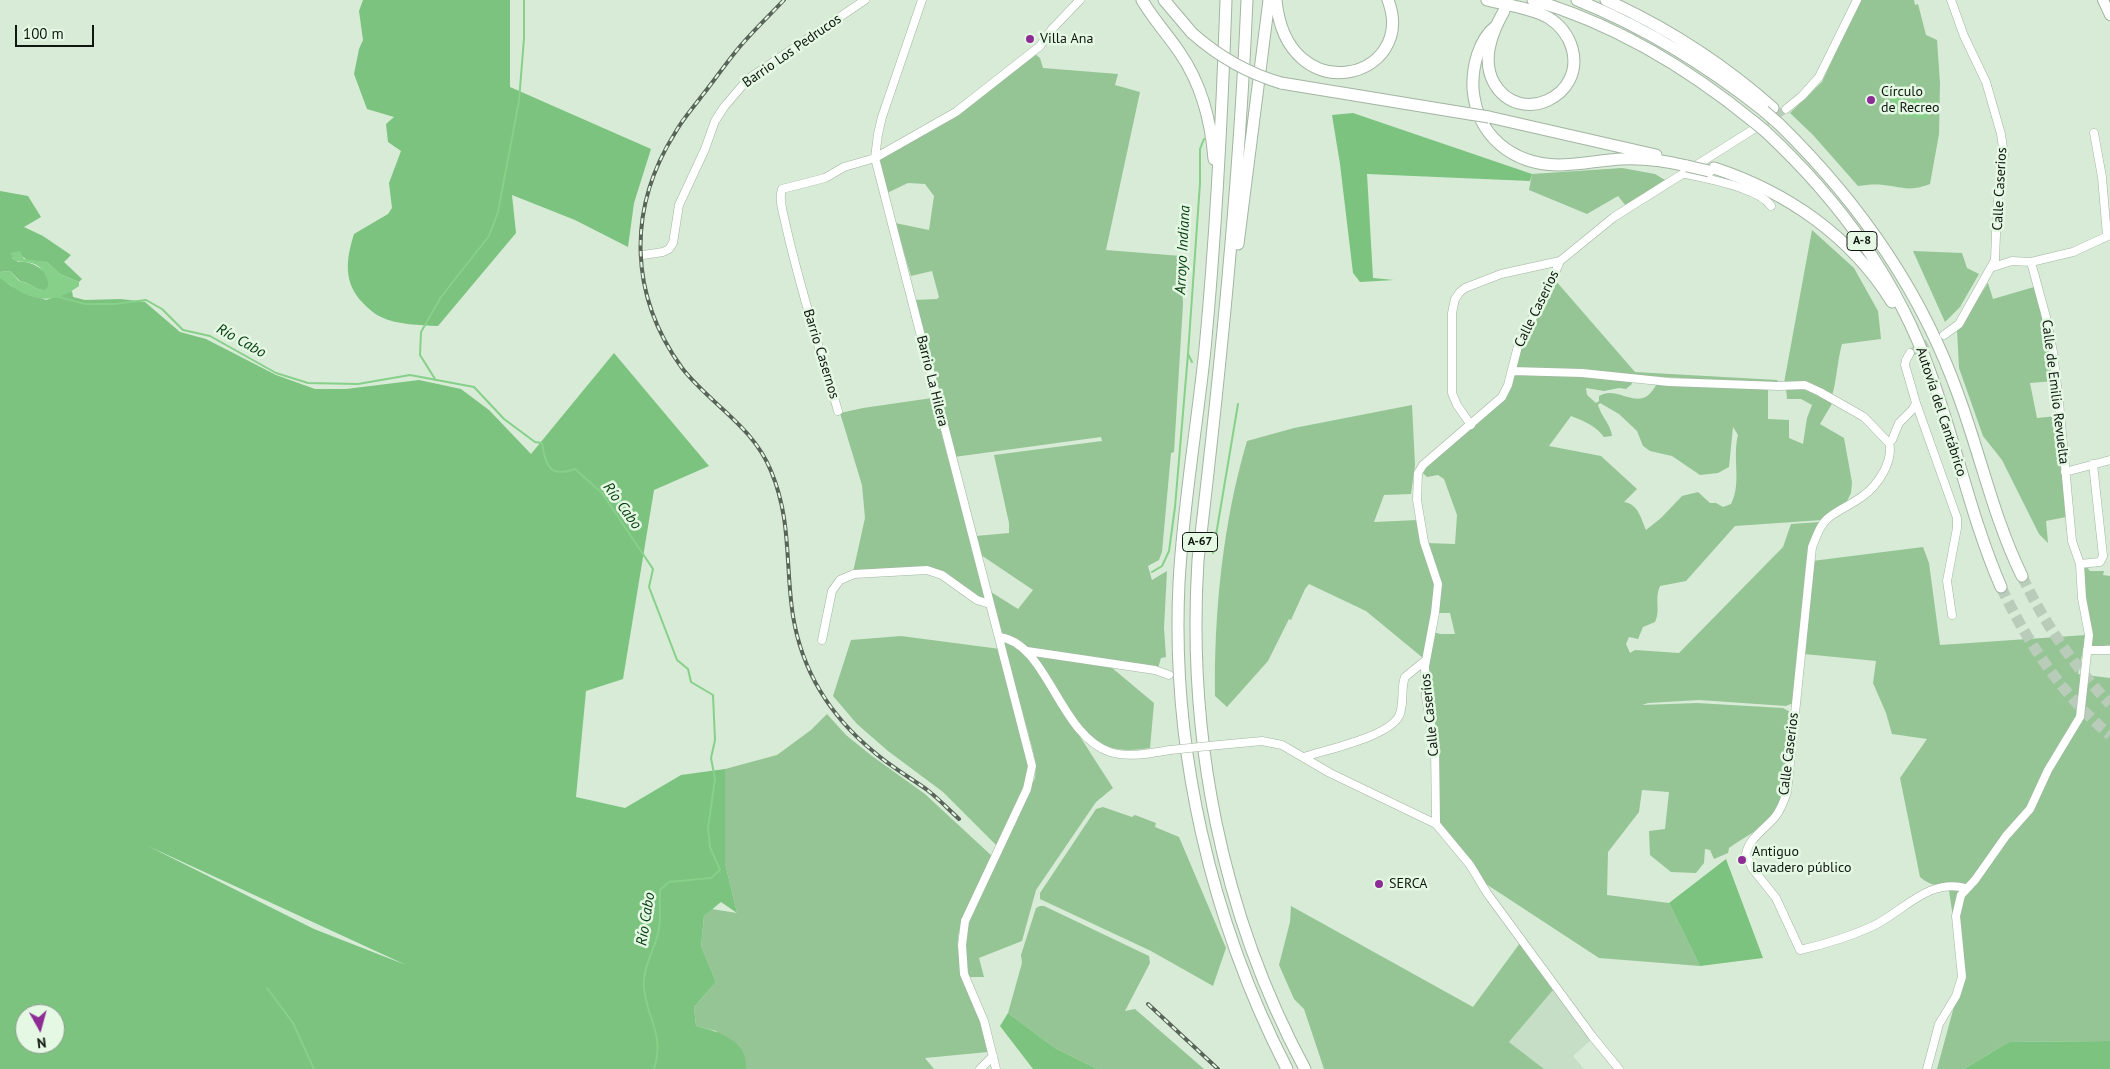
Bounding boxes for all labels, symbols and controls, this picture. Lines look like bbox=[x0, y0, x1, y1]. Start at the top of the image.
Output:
street label: Barrio Los Pedrucos bbox=[739, 11, 845, 91]
scale bar bbox=[18, 15, 96, 47]
text: 100 m bbox=[23, 24, 64, 43]
place label: Villa Ana bbox=[1040, 31, 1093, 47]
marker: Villa Ana bbox=[1024, 33, 1036, 45]
place label: Círculo de Recreo bbox=[1881, 84, 1940, 116]
marker: Círculo de Recreo bbox=[1865, 94, 1877, 106]
street label: Calle Caserios bbox=[1989, 147, 2011, 231]
water label: Arroyo Indiana bbox=[1172, 205, 1194, 295]
road number: A-8 bbox=[1847, 232, 1877, 250]
street label: Calle Caserios bbox=[1511, 268, 1563, 350]
street label: Barrio Casernos bbox=[799, 307, 843, 401]
street label: Calle de Emilio Revuelta bbox=[2038, 319, 2072, 465]
water label: Río Cabo bbox=[213, 320, 269, 362]
street label: Barrio La Hilera bbox=[913, 334, 951, 428]
street label: Autovía del Cantábrico bbox=[1912, 345, 1970, 479]
water label: Río Cabo bbox=[599, 479, 645, 533]
road number: A-67 bbox=[1182, 532, 1218, 552]
street label: Calle Caseríos bbox=[1417, 673, 1443, 757]
street label: Calle Caserios bbox=[1776, 712, 1802, 796]
place label: Antiguo lavadero público bbox=[1752, 844, 1851, 876]
marker: Antiguo lavadero público bbox=[1736, 854, 1748, 866]
place label: SERCA bbox=[1389, 876, 1427, 892]
marker: SERCA bbox=[1373, 878, 1385, 890]
water label: Río Cabo bbox=[633, 891, 659, 947]
north arrow bbox=[15, 1004, 65, 1054]
text: N bbox=[36, 1033, 47, 1052]

